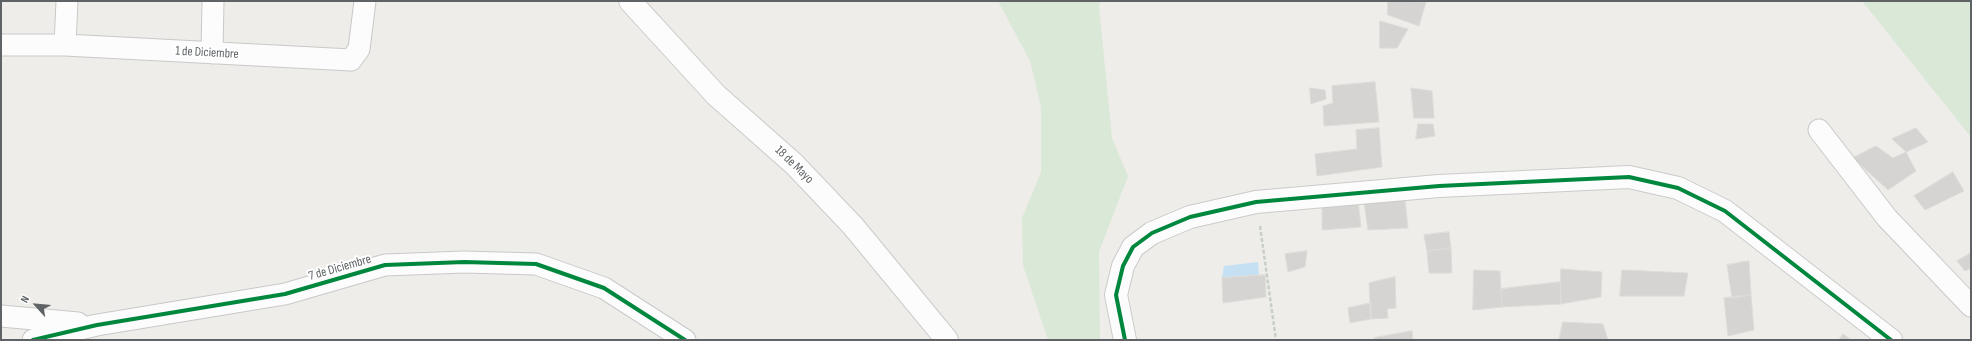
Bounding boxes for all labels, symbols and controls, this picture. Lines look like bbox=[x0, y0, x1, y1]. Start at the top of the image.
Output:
street label: 1 de Diciembre bbox=[175, 44, 239, 62]
street label: 18 de Mayo bbox=[771, 143, 817, 187]
street label: 7 de Diciembre bbox=[307, 252, 373, 284]
north arrow bbox=[16, 285, 56, 325]
text: N bbox=[18, 294, 32, 305]

